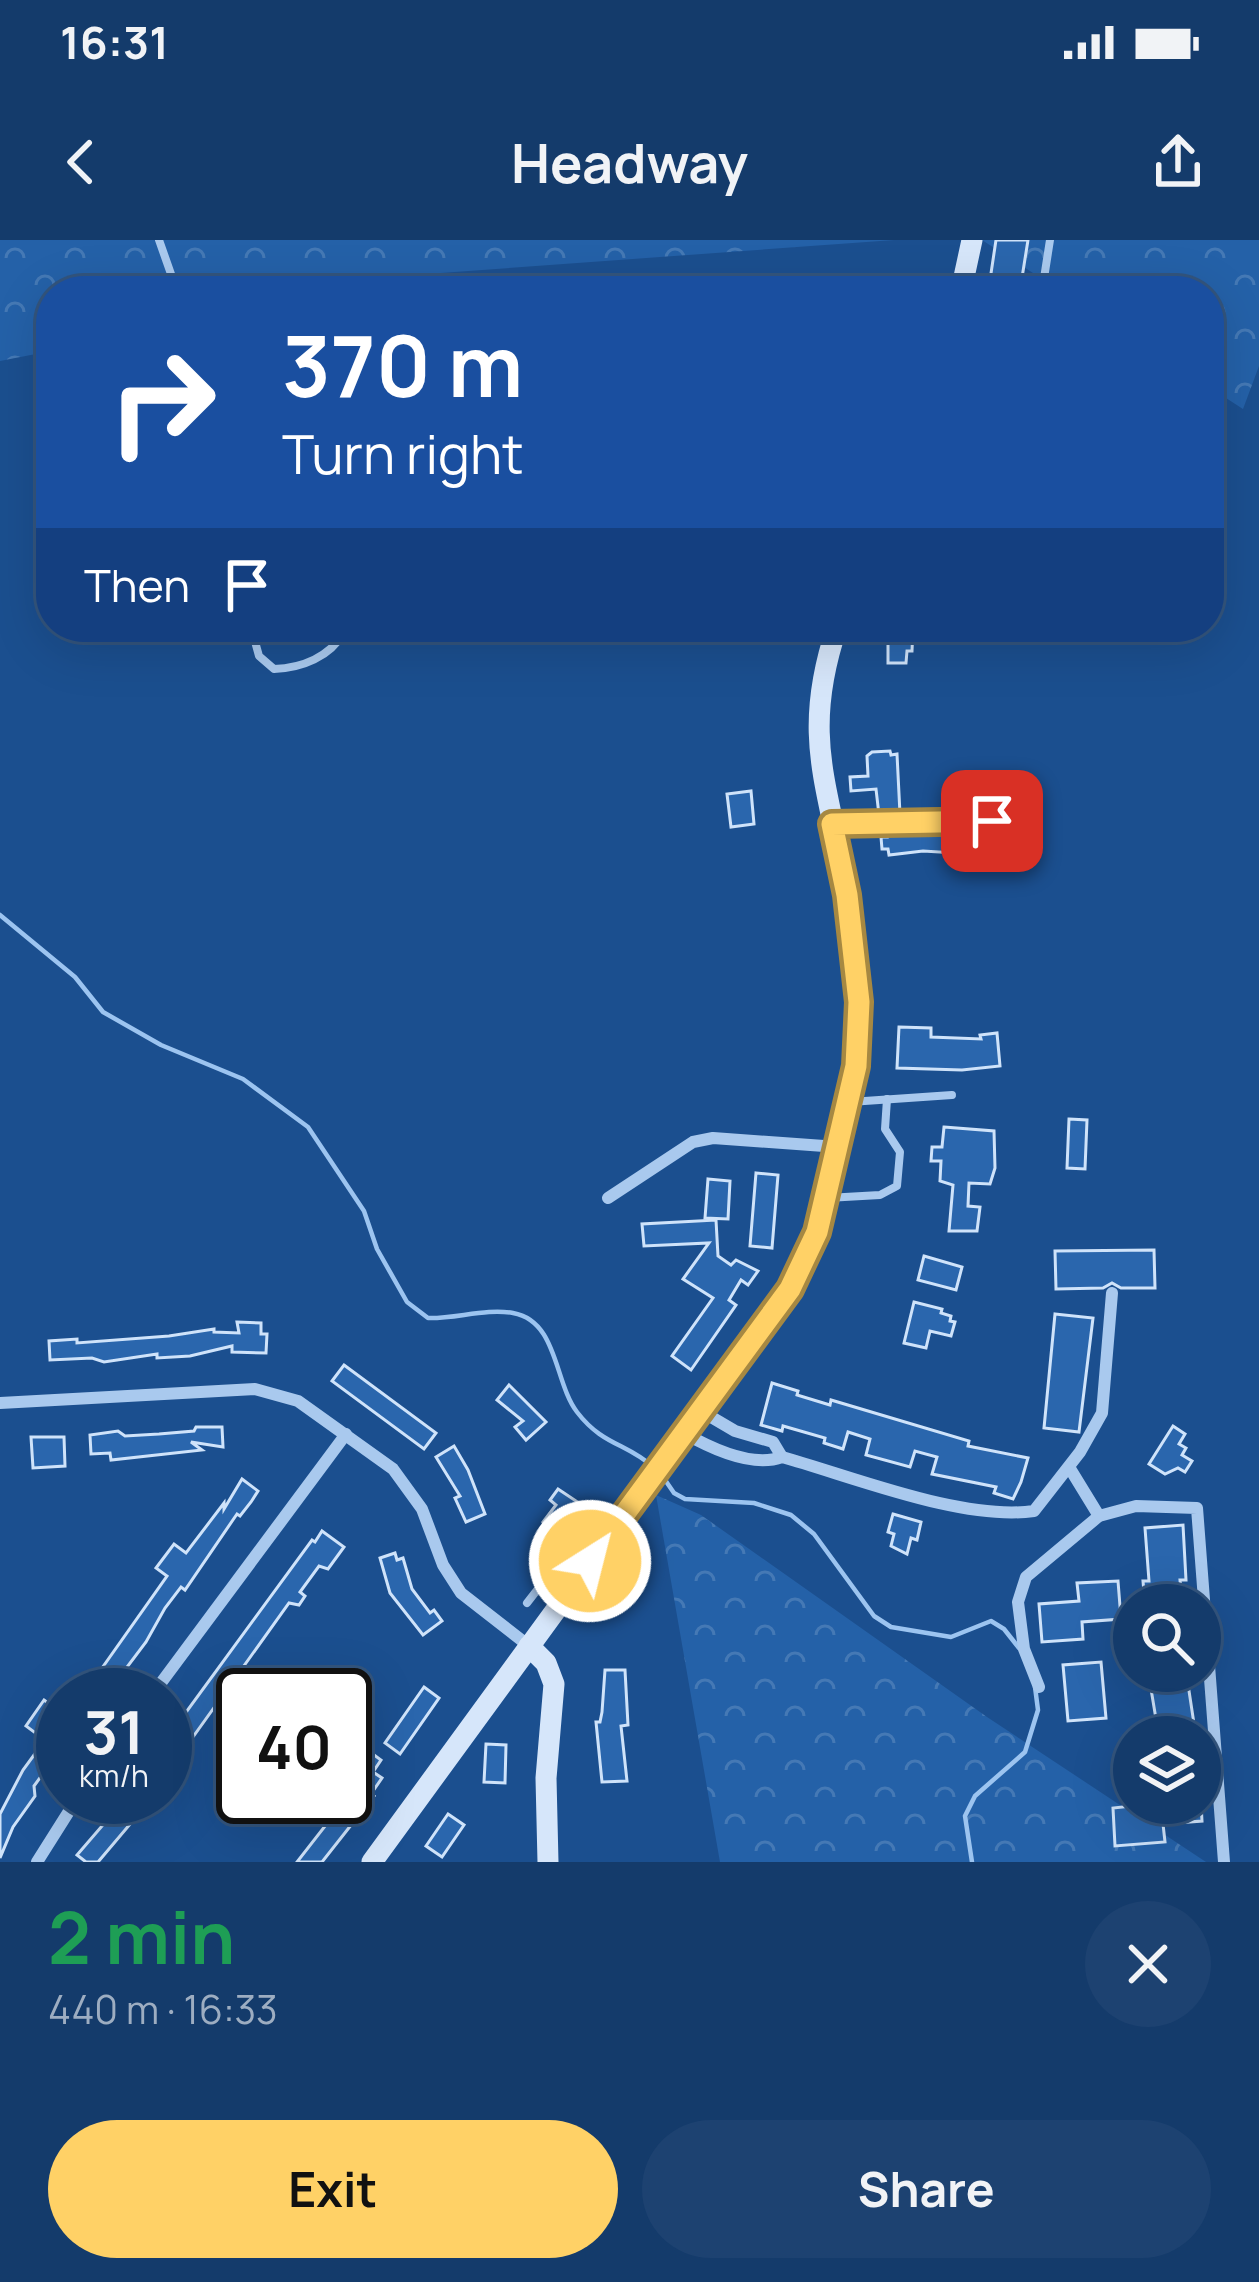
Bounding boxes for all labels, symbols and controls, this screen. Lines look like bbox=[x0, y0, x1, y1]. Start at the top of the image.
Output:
text: 16:31 bbox=[60, 11, 169, 73]
text: Headway bbox=[511, 125, 748, 199]
icon: back bbox=[48, 129, 114, 195]
icon: share bbox=[1145, 129, 1211, 195]
text: 370 m bbox=[282, 307, 523, 422]
icon: right bbox=[84, 324, 240, 480]
text: Turn right bbox=[282, 416, 524, 490]
icon: arrive bbox=[214, 552, 280, 618]
text: Then bbox=[84, 554, 190, 616]
pin bbox=[941, 770, 1043, 872]
icon: arrive bbox=[959, 788, 1025, 854]
position arrow bbox=[527, 1498, 653, 1624]
map controls bbox=[1113, 1584, 1221, 1824]
button: search bbox=[1113, 1584, 1221, 1692]
speed limit sign: 40 bbox=[216, 1668, 372, 1824]
text: 31 bbox=[83, 1690, 145, 1772]
button: layers bbox=[1113, 1716, 1221, 1824]
text: km/h bbox=[79, 1755, 149, 1796]
text: 2 min bbox=[48, 1887, 235, 1986]
button: close bbox=[1085, 1901, 1211, 2027]
text: 440 m · 16:33 bbox=[48, 1982, 278, 2036]
button: Exit bbox=[48, 2120, 618, 2258]
button: Share bbox=[642, 2120, 1211, 2258]

